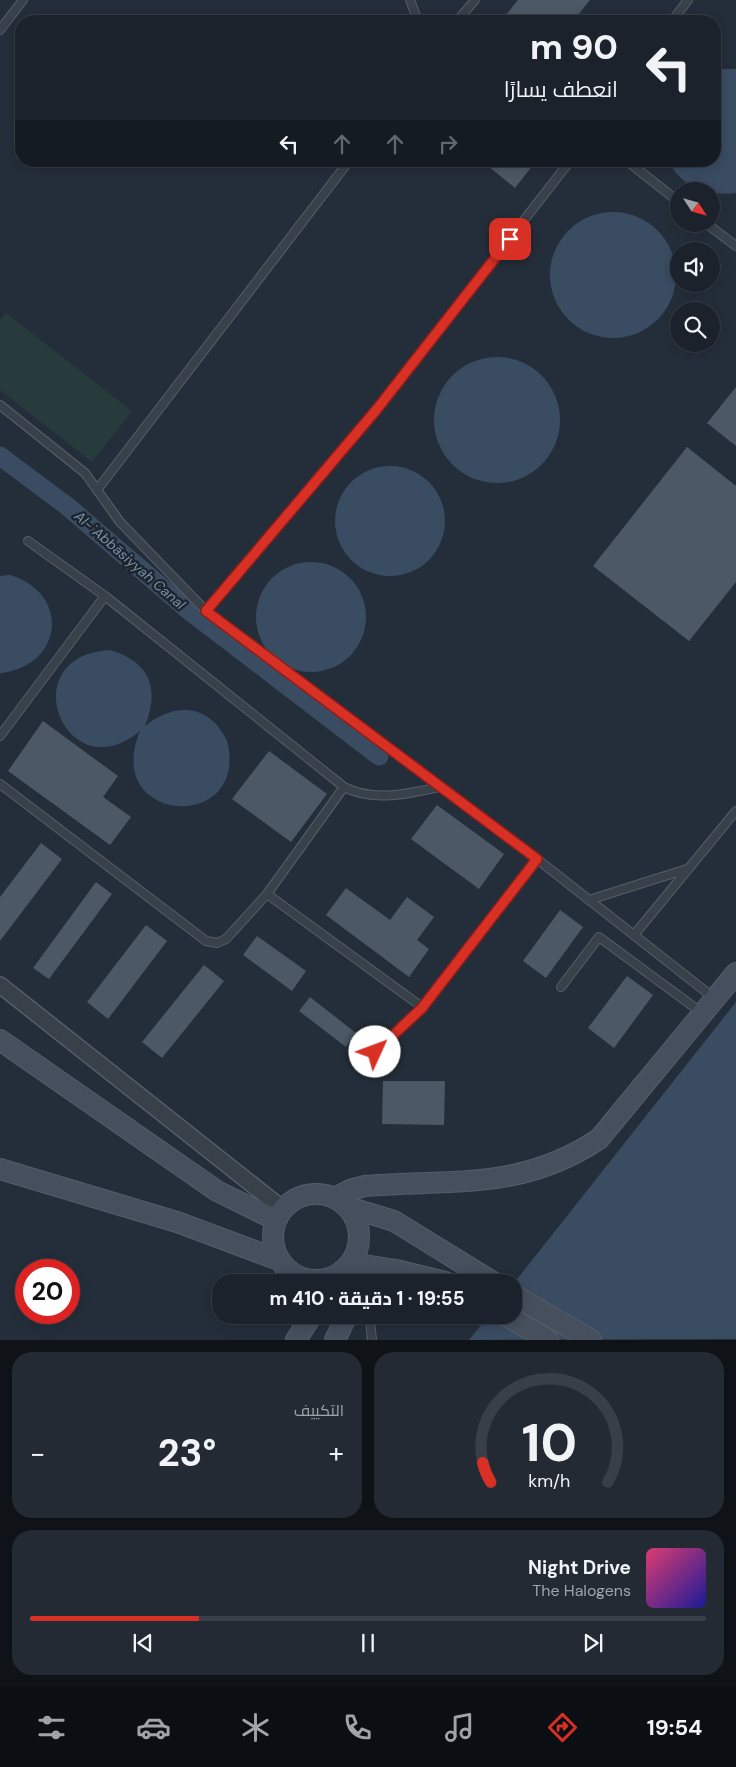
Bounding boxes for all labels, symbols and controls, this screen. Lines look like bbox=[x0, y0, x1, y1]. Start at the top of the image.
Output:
text: 90 m bbox=[530, 24, 618, 70]
icon: left bbox=[636, 35, 701, 100]
text: انعطف يسارًا bbox=[504, 75, 618, 104]
icon: left bbox=[275, 130, 303, 158]
icon: ahead bbox=[328, 130, 356, 158]
icon: ahead bbox=[381, 130, 409, 158]
icon: right bbox=[434, 130, 462, 158]
north arrow bbox=[670, 182, 720, 232]
map controls bbox=[670, 182, 720, 352]
pin bbox=[489, 218, 531, 260]
icon: arrive bbox=[496, 225, 524, 253]
button: sound bbox=[670, 242, 720, 292]
button: search bbox=[670, 302, 720, 352]
water label: Al-ʿAbbāsiyyah Canal bbox=[70, 506, 190, 614]
position arrow bbox=[348, 1025, 400, 1077]
speed limit sign: 20 bbox=[15, 1259, 80, 1324]
text: 19:55 · 1 دقيقة · 410 m bbox=[269, 1286, 465, 1311]
text: التكييف bbox=[294, 1400, 344, 1421]
text: 10 bbox=[521, 1409, 577, 1477]
text: 23° bbox=[158, 1428, 216, 1478]
text: − bbox=[30, 1435, 45, 1472]
text: + bbox=[329, 1435, 344, 1472]
text: km/h bbox=[528, 1469, 570, 1493]
text: Night Drive bbox=[528, 1555, 631, 1580]
text: The Halogens bbox=[532, 1580, 631, 1601]
icon: previous bbox=[129, 1629, 157, 1657]
icon: pause bbox=[354, 1629, 382, 1657]
icon: next bbox=[579, 1629, 607, 1657]
icon: filters bbox=[34, 1710, 69, 1745]
icon: car bbox=[136, 1710, 171, 1745]
icon: climate bbox=[238, 1710, 273, 1745]
icon: phone bbox=[340, 1710, 375, 1745]
icon: music bbox=[442, 1710, 477, 1745]
icon: directions bbox=[545, 1710, 580, 1745]
text: 19:54 bbox=[647, 1713, 702, 1742]

